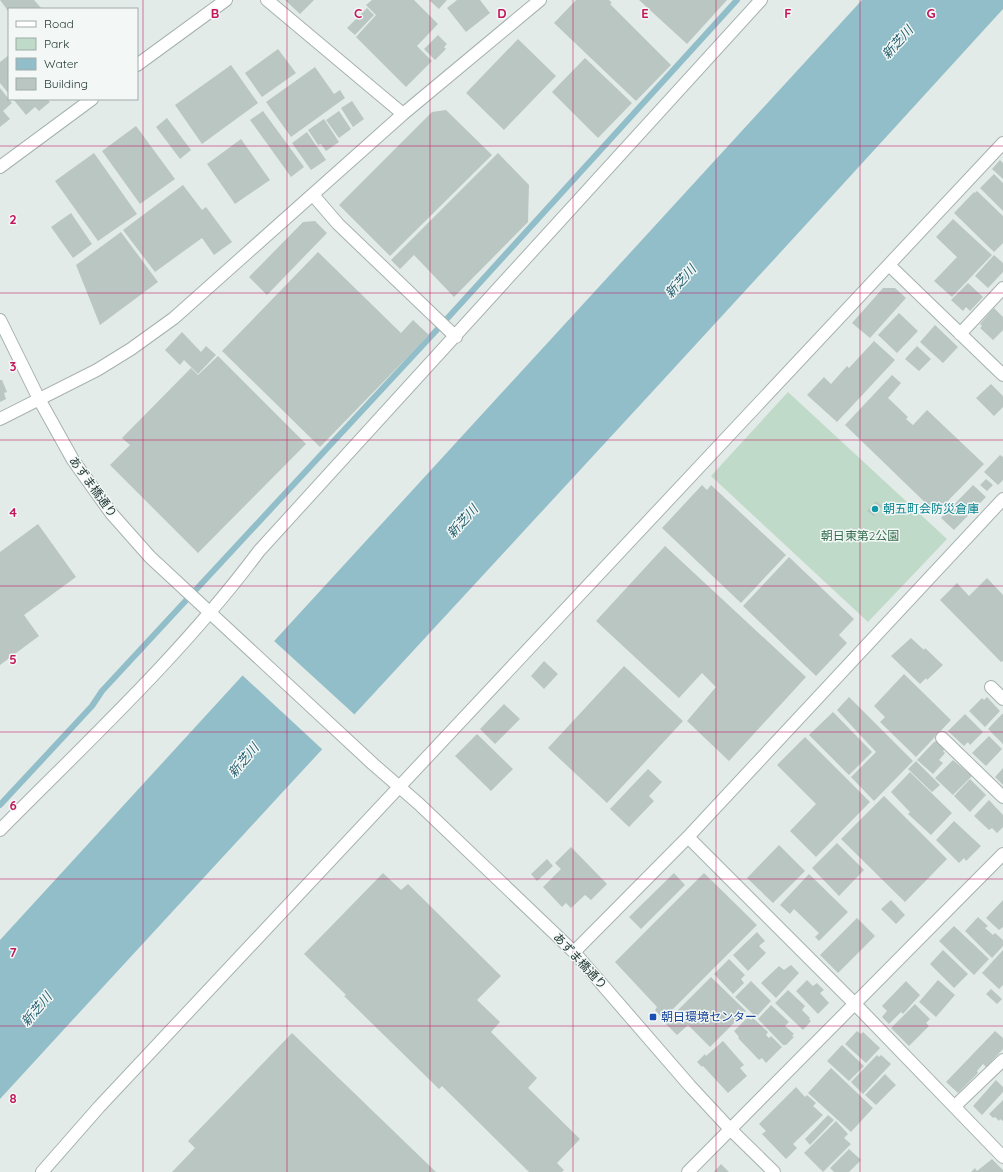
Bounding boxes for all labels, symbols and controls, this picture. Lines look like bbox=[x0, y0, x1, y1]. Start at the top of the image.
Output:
text: B bbox=[211, 5, 219, 21]
text: C bbox=[354, 5, 362, 21]
text: D bbox=[497, 5, 507, 21]
text: E bbox=[641, 5, 649, 21]
text: F bbox=[784, 5, 792, 21]
text: G bbox=[926, 5, 936, 21]
legend bbox=[8, 8, 138, 100]
text: Road bbox=[44, 16, 74, 31]
water label: 新芝川 bbox=[878, 21, 917, 62]
text: Park bbox=[44, 36, 69, 51]
text: Water bbox=[44, 56, 79, 71]
text: Building bbox=[44, 76, 88, 91]
text: 2 bbox=[9, 211, 17, 227]
water label: 新芝川 bbox=[661, 260, 700, 301]
text: 3 bbox=[10, 358, 17, 374]
street label: あずま橋通り bbox=[66, 453, 121, 520]
water label: 新芝川 bbox=[443, 500, 482, 541]
place label: 朝五町会防災倉庫 bbox=[883, 501, 979, 516]
text: 4 bbox=[9, 504, 17, 520]
marker: 朝五町会防災倉庫 bbox=[870, 504, 880, 514]
park label: 朝日東第2公園 bbox=[821, 528, 899, 543]
text: 5 bbox=[9, 651, 17, 667]
water label: 新芝川 bbox=[224, 738, 263, 780]
text: 6 bbox=[9, 797, 17, 813]
street label: あずま橋通り bbox=[550, 929, 610, 992]
text: 7 bbox=[9, 944, 17, 960]
water label: 新芝川 bbox=[17, 987, 56, 1029]
place label: 朝日環境センター bbox=[661, 1009, 757, 1024]
marker: 朝日環境センター bbox=[648, 1012, 658, 1022]
text: 8 bbox=[9, 1090, 17, 1106]

